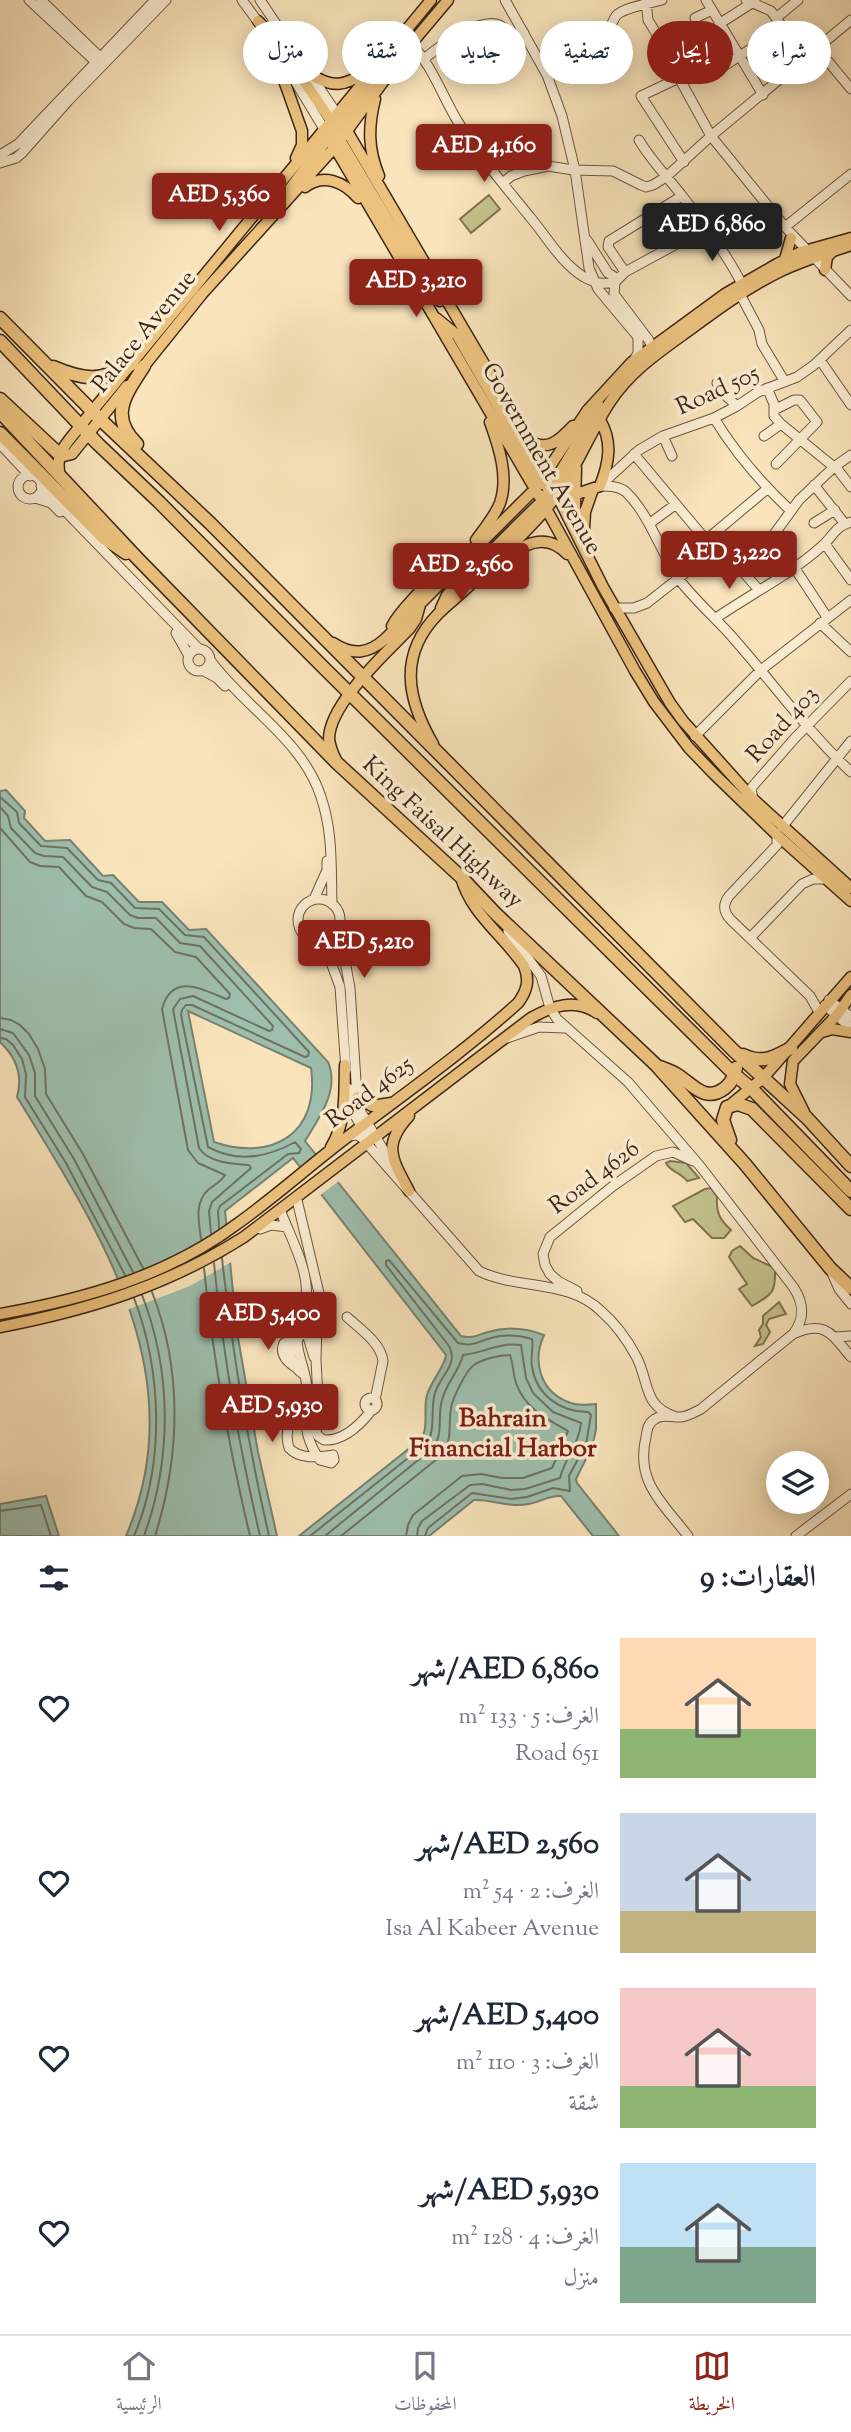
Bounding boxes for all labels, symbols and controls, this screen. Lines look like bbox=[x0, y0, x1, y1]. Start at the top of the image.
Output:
chip: منزل bbox=[243, 21, 328, 84]
chip: شقة bbox=[342, 21, 422, 84]
chip: جديد bbox=[436, 21, 526, 84]
chip: تصفية bbox=[540, 21, 633, 84]
chip: إيجار bbox=[647, 21, 733, 84]
chip: شراء bbox=[747, 21, 831, 84]
pin: AED 4,160 bbox=[404, 124, 564, 184]
text: AED 4,160 bbox=[432, 130, 536, 163]
pin: AED 5,360 bbox=[139, 174, 299, 233]
text: AED 5,360 bbox=[168, 179, 270, 212]
pin: AED 6,860 bbox=[632, 204, 792, 263]
text: AED 6,860 bbox=[658, 209, 766, 242]
pin: AED 3,210 bbox=[336, 260, 496, 319]
street label: Palace Avenue bbox=[85, 263, 205, 401]
text: AED 3,210 bbox=[365, 265, 467, 298]
street label: Government Avenue bbox=[472, 357, 610, 561]
street label: Road 505 bbox=[671, 357, 765, 425]
pin: AED 3,220 bbox=[649, 532, 809, 591]
text: AED 3,220 bbox=[677, 537, 781, 570]
pin: AED 2,560 bbox=[381, 544, 541, 603]
text: AED 2,560 bbox=[409, 549, 513, 582]
street label: Road 403 bbox=[739, 679, 827, 771]
street label: King Faisal Highway bbox=[354, 749, 530, 917]
pin: AED 5,210 bbox=[284, 920, 444, 980]
text: AED 5,210 bbox=[314, 926, 414, 959]
street label: Road 4625 bbox=[319, 1049, 421, 1137]
street label: Road 4626 bbox=[543, 1133, 647, 1223]
pin: AED 5,400 bbox=[188, 1292, 348, 1352]
text: AED 5,400 bbox=[215, 1298, 321, 1331]
pin: AED 5,930 bbox=[192, 1384, 352, 1444]
text: AED 5,930 bbox=[221, 1390, 323, 1423]
district label: Bahrain Financial Harbor bbox=[409, 1401, 597, 1468]
map controls bbox=[766, 1451, 829, 1514]
button: layers bbox=[766, 1451, 829, 1514]
text: العقارات: 9 bbox=[700, 1557, 816, 1600]
icon: filters bbox=[35, 1559, 73, 1597]
text: AED 6,860/شهر bbox=[412, 1649, 599, 1692]
icon: home bbox=[676, 1666, 760, 1750]
icon: heart bbox=[35, 1689, 73, 1727]
text: الغرف: 5 · 133 m² bbox=[459, 1701, 599, 1734]
text: Road 651 bbox=[515, 1738, 599, 1771]
text: AED 2,560/شهر bbox=[416, 1824, 599, 1867]
icon: home bbox=[676, 1841, 760, 1925]
icon: heart bbox=[35, 1864, 73, 1902]
text: الغرف: 2 · 54 m² bbox=[463, 1876, 599, 1909]
text: Isa Al Kabeer Avenue bbox=[386, 1913, 599, 1946]
text: AED 5,400/شهر bbox=[415, 1995, 599, 2038]
icon: home bbox=[676, 2016, 760, 2100]
icon: heart bbox=[35, 2039, 73, 2077]
text: الغرف: 3 · 110 m² bbox=[456, 2047, 599, 2080]
text: شقة bbox=[569, 2088, 599, 2121]
text: AED 5,930/شهر bbox=[420, 2170, 599, 2213]
icon: home bbox=[676, 2191, 760, 2275]
icon: heart bbox=[35, 2214, 73, 2252]
text: الغرف: 4 · 128 m² bbox=[451, 2222, 599, 2255]
text: منزل bbox=[564, 2263, 599, 2296]
tab: الرئيسية bbox=[116, 2347, 162, 2422]
tab: المحفوظات bbox=[394, 2347, 457, 2422]
tab: الخريطة bbox=[689, 2347, 735, 2422]

